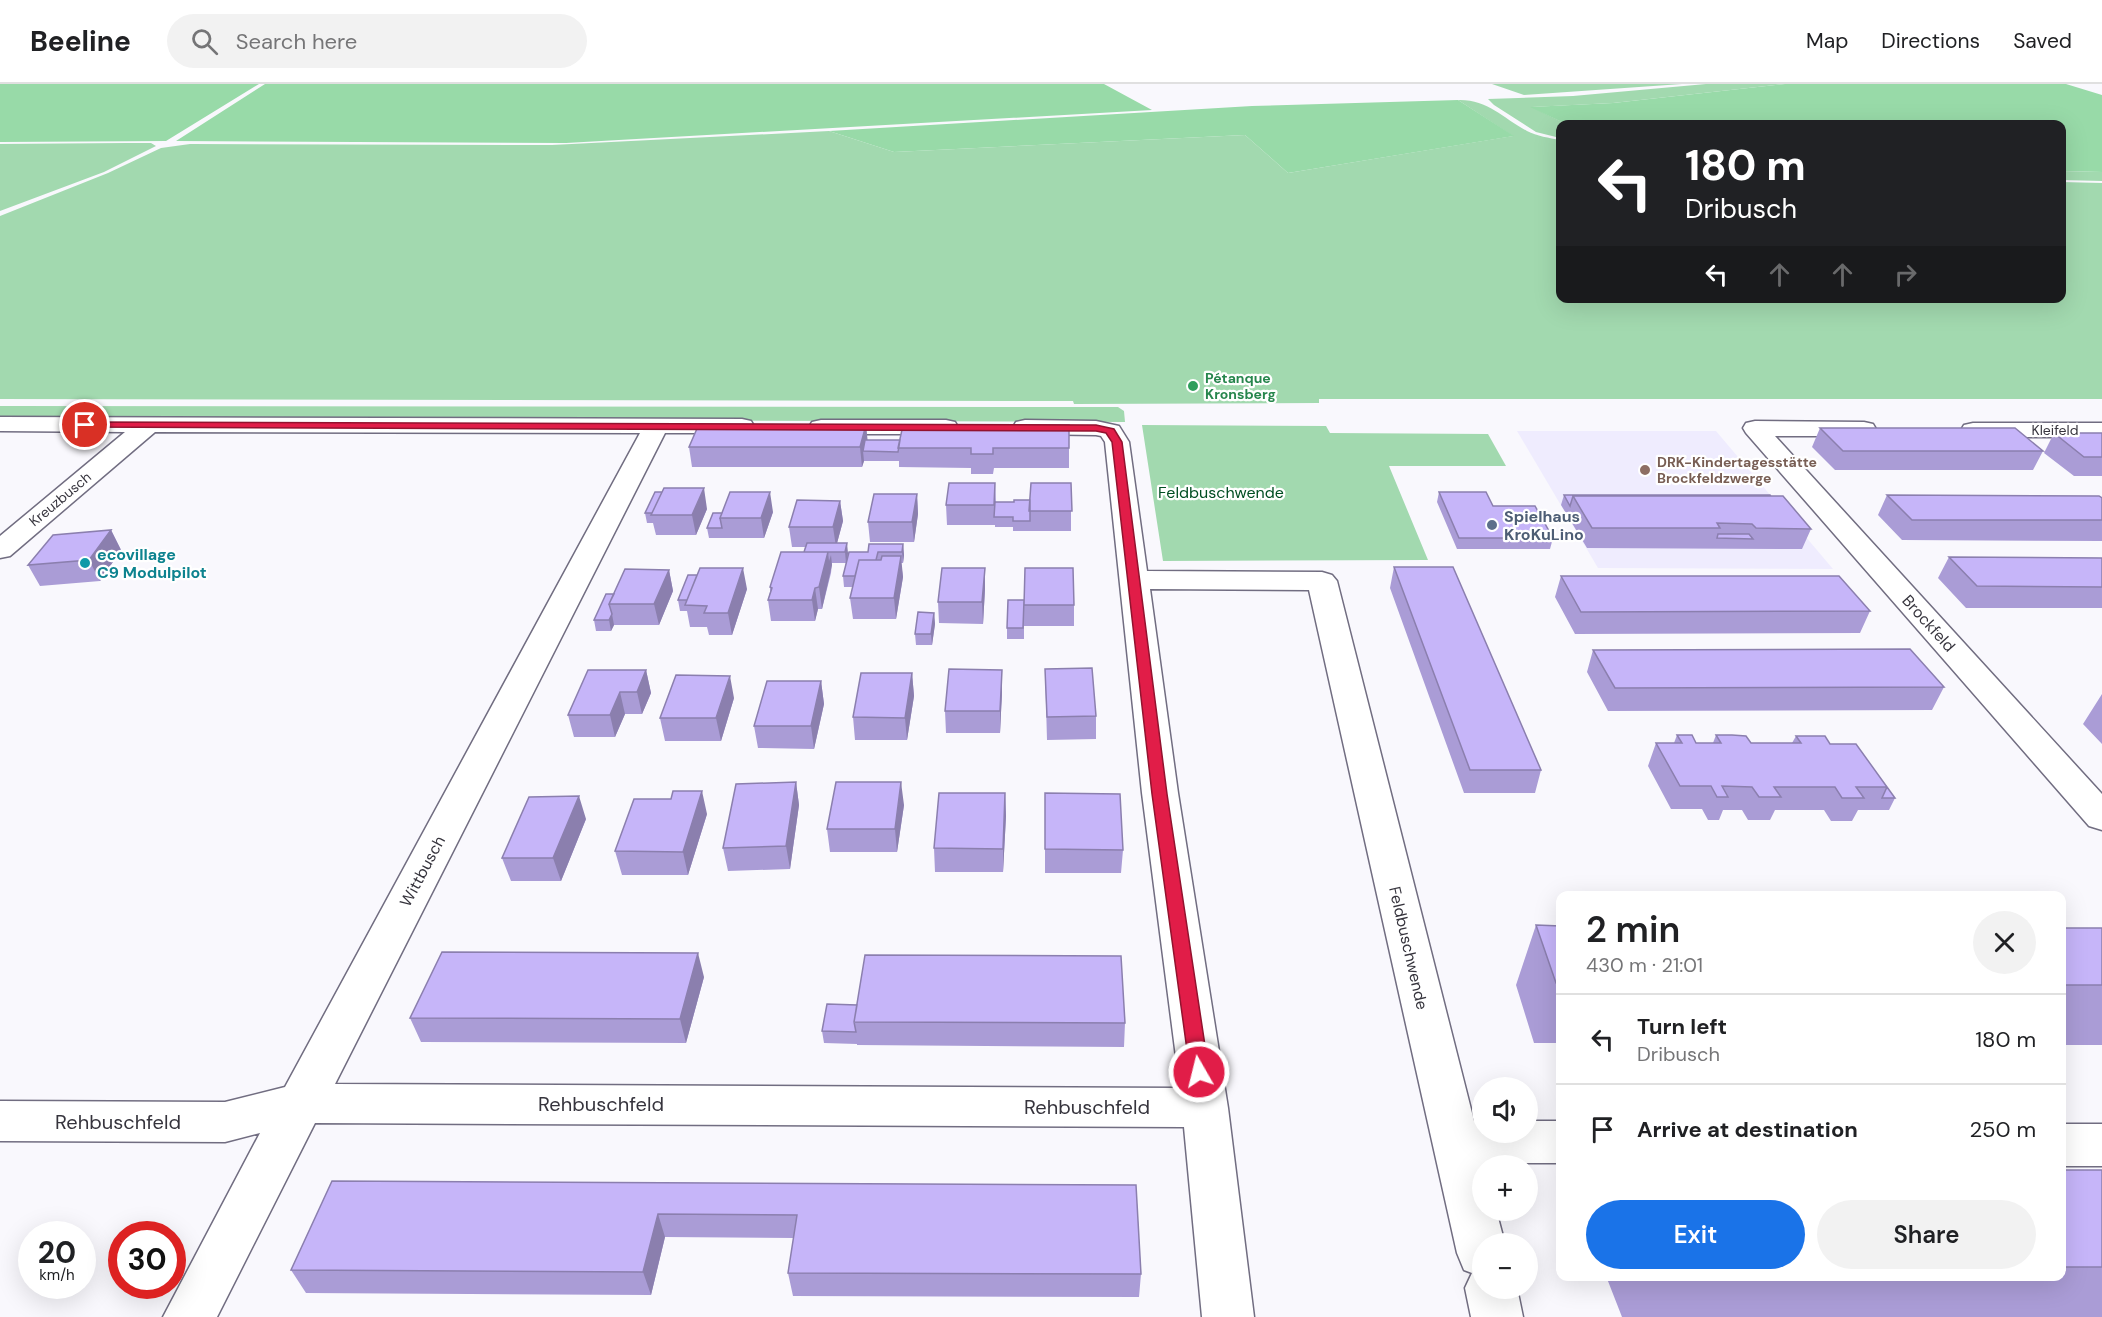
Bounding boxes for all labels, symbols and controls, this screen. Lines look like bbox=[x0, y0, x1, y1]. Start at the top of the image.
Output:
search box bbox=[167, 14, 587, 68]
text: Beeline bbox=[30, 23, 131, 60]
icon: search bbox=[188, 25, 221, 58]
text: Search here bbox=[236, 27, 357, 56]
text: Map bbox=[1806, 27, 1848, 55]
text: Directions bbox=[1881, 27, 1980, 55]
text: Saved bbox=[2013, 27, 2072, 55]
text: 180 m bbox=[1685, 138, 1806, 193]
icon: left bbox=[1586, 144, 1664, 222]
text: Dribusch bbox=[1685, 191, 1797, 226]
icon: left bbox=[1700, 258, 1733, 291]
icon: ahead bbox=[1763, 258, 1796, 291]
icon: ahead bbox=[1826, 258, 1859, 291]
icon: right bbox=[1889, 258, 1922, 291]
place label: Pétanque Kronsberg bbox=[1205, 369, 1276, 403]
marker: Pétanque Kronsberg bbox=[1186, 379, 1200, 393]
pin bbox=[59, 399, 110, 450]
icon: arrive bbox=[68, 408, 101, 441]
street label: Kleifeld bbox=[2032, 421, 2078, 439]
place label: DRK-Kindertagesstätte Brockfeldzwerge bbox=[1657, 453, 1817, 487]
marker: DRK-Kindertagesstätte Brockfeldzwerge bbox=[1638, 463, 1652, 477]
street label: Kreuzbusch bbox=[25, 468, 95, 530]
park label: Feldbuschwende bbox=[1158, 482, 1284, 503]
place label: Spielhaus KroKuLino bbox=[1504, 506, 1584, 545]
marker: Spielhaus KroKuLino bbox=[1485, 518, 1499, 532]
place label: ecovillage C9 Modulpilot bbox=[97, 544, 207, 583]
marker: ecovillage C9 Modulpilot bbox=[78, 556, 92, 570]
street label: Brockfeld bbox=[1897, 590, 1960, 656]
street label: Wittbusch bbox=[395, 832, 450, 910]
street label: Feldbuschwende bbox=[1384, 884, 1433, 1012]
text: 2 min bbox=[1586, 906, 1680, 953]
button: close bbox=[1973, 911, 2036, 974]
text: 430 m · 21:01 bbox=[1586, 952, 1703, 978]
text: Turn left bbox=[1637, 1012, 1727, 1041]
icon: left bbox=[1586, 1023, 1619, 1056]
text: 180 m bbox=[1975, 1025, 2036, 1054]
position arrow bbox=[1167, 1040, 1231, 1104]
text: Dribusch bbox=[1637, 1041, 1720, 1067]
map controls bbox=[1472, 1077, 1538, 1299]
button: sound bbox=[1472, 1077, 1538, 1143]
street label: Rehbuschfeld bbox=[538, 1091, 664, 1117]
street label: Rehbuschfeld bbox=[1024, 1094, 1150, 1120]
street label: Rehbuschfeld bbox=[55, 1109, 181, 1135]
icon: arrive bbox=[1586, 1113, 1619, 1146]
text: Arrive at destination bbox=[1637, 1115, 1858, 1144]
text: 250 m bbox=[1969, 1115, 2036, 1144]
button: + bbox=[1472, 1155, 1538, 1221]
button: Exit bbox=[1586, 1200, 1805, 1269]
button: Share bbox=[1817, 1200, 2036, 1269]
speed limit sign: 30 bbox=[108, 1221, 186, 1299]
text: 20 bbox=[38, 1233, 76, 1272]
button: − bbox=[1472, 1233, 1538, 1299]
text: km/h bbox=[39, 1265, 75, 1285]

